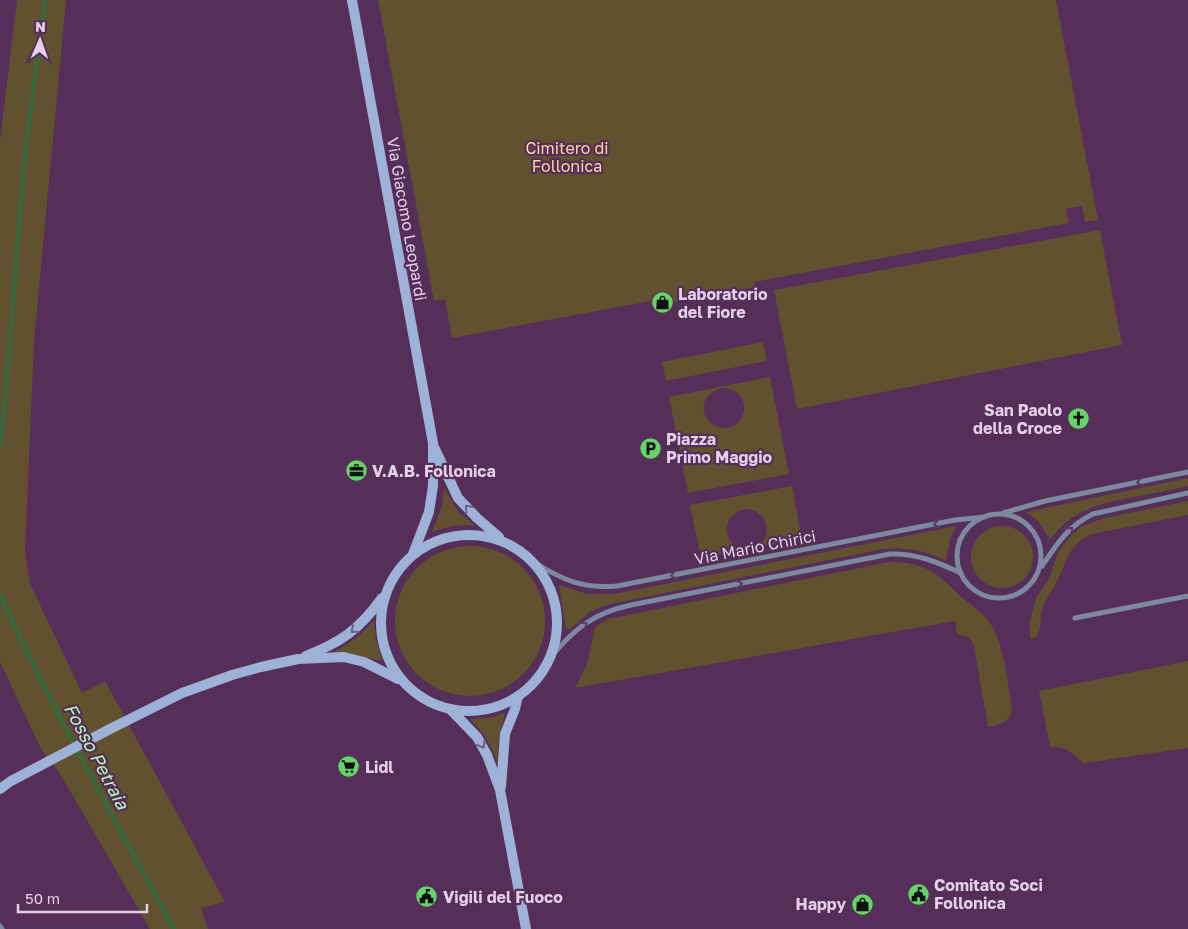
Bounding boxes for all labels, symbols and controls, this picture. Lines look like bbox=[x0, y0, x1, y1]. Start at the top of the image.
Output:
north arrow bbox=[15, 15, 65, 65]
text: N bbox=[35, 18, 46, 35]
street label: Via Giacomo Leopardi bbox=[383, 136, 431, 302]
park label: Cimitero di Follonica bbox=[525, 138, 609, 176]
place label: Laboratorio del Fiore bbox=[678, 284, 768, 322]
shop icon: Laboratorio del Fiore bbox=[650, 291, 674, 315]
place label: San Paolo della Croce bbox=[973, 400, 1062, 438]
church icon: San Paolo della Croce bbox=[1066, 407, 1090, 431]
place label: Piazza Primo Maggio bbox=[666, 429, 773, 467]
parking icon: Piazza Primo Maggio bbox=[638, 436, 662, 460]
office icon: V.A.B. Follonica bbox=[344, 459, 368, 483]
place label: V.A.B. Follonica bbox=[372, 461, 496, 481]
one-way arrow bbox=[1136, 476, 1145, 487]
one-way arrow bbox=[465, 505, 474, 514]
one-way arrow bbox=[932, 518, 941, 528]
street label: Via Mario Chirici bbox=[692, 525, 818, 569]
one-way arrow bbox=[1064, 527, 1073, 536]
one-way arrow bbox=[670, 570, 679, 580]
one-way arrow bbox=[735, 579, 744, 590]
one-way arrow bbox=[578, 621, 587, 630]
one-way arrow bbox=[350, 624, 359, 633]
water label: Fosso Petraia bbox=[60, 699, 135, 814]
one-way arrow bbox=[476, 740, 486, 749]
supermarket icon: Lidl bbox=[337, 755, 361, 779]
place label: Lidl bbox=[365, 757, 394, 777]
place label: Comitato Soci Follonica bbox=[934, 875, 1043, 913]
scale bar bbox=[18, 882, 146, 914]
public building icon: Comitato Soci Follonica bbox=[906, 882, 930, 906]
public building icon: Vigili del Fuoco bbox=[415, 885, 439, 909]
place label: Vigili del Fuoco bbox=[443, 887, 563, 907]
text: 50 m bbox=[25, 889, 60, 907]
shop icon: Happy bbox=[850, 892, 874, 916]
place label: Happy bbox=[796, 894, 846, 914]

